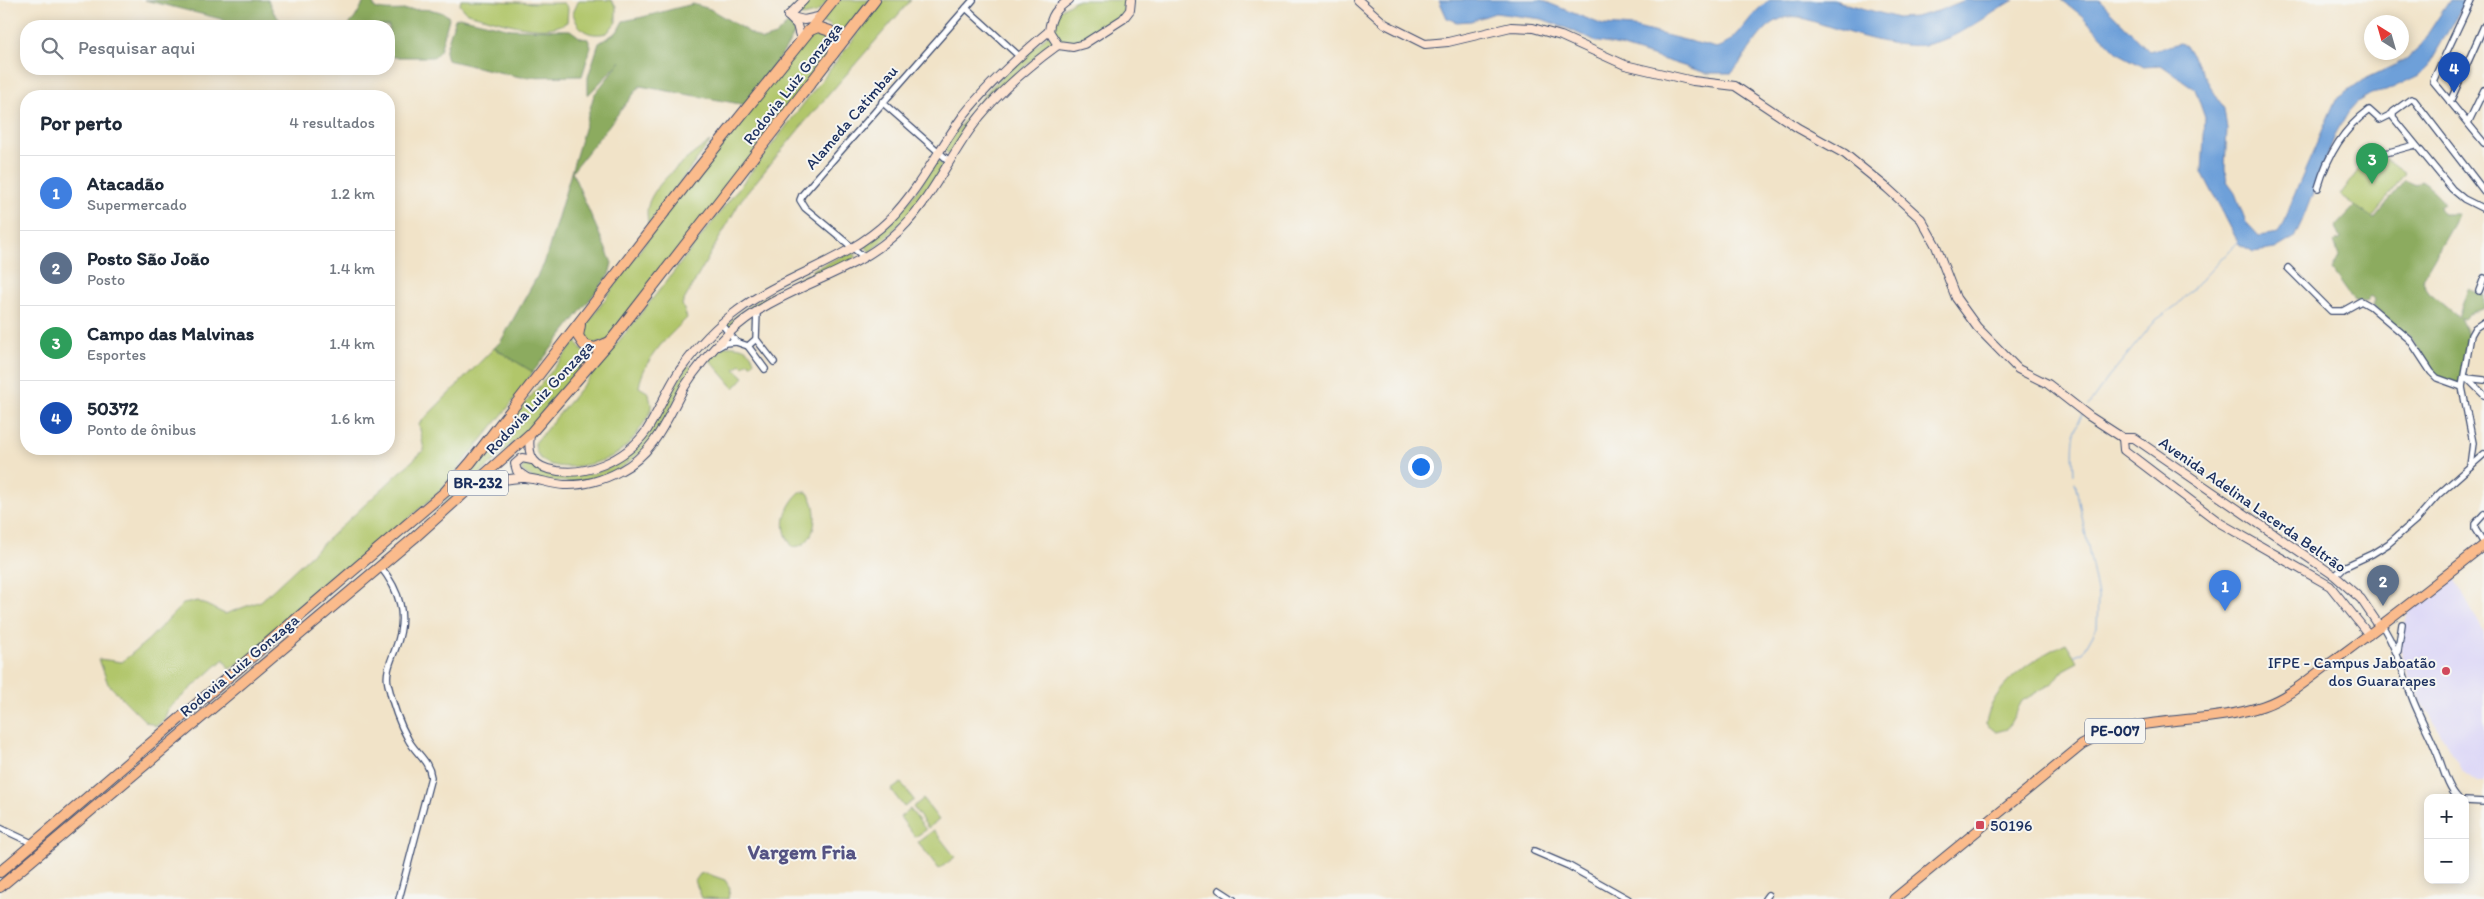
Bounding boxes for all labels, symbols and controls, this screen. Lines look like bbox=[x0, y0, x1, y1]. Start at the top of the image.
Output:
north arrow bbox=[2364, 15, 2409, 60]
street label: Rodovia Luiz Gonzaga bbox=[739, 18, 846, 148]
search box bbox=[20, 20, 395, 75]
icon: search bbox=[38, 34, 66, 62]
text: Pesquisar aqui bbox=[78, 36, 195, 59]
pin: 4 bbox=[2438, 52, 2470, 93]
street label: Alameda Catimbau bbox=[801, 61, 902, 173]
text: Por perto bbox=[40, 110, 122, 135]
text: 4 resultados bbox=[289, 113, 375, 132]
pin: 3 bbox=[2356, 143, 2388, 184]
text: Atacadão bbox=[87, 172, 164, 195]
text: 1 bbox=[52, 184, 60, 203]
text: 1.2 km bbox=[330, 184, 375, 203]
text: Supermercado bbox=[87, 195, 187, 214]
text: Posto São João bbox=[87, 247, 210, 270]
text: 2 bbox=[52, 259, 60, 278]
text: 1.4 km bbox=[329, 259, 375, 278]
text: Posto bbox=[87, 270, 125, 289]
text: Campo das Malvinas bbox=[87, 322, 254, 345]
text: 3 bbox=[52, 334, 60, 353]
text: 1.4 km bbox=[329, 334, 375, 353]
street label: Rodovia Luiz Gonzaga bbox=[481, 336, 598, 459]
text: Esportes bbox=[87, 345, 146, 364]
text: 50372 bbox=[87, 397, 138, 420]
text: 4 bbox=[51, 409, 61, 428]
text: 1.6 km bbox=[330, 409, 375, 428]
text: Ponto de ônibus bbox=[87, 420, 196, 439]
street label: Avenida Adelina Lacerda Beltrão bbox=[2156, 432, 2350, 576]
your location bbox=[1408, 454, 1434, 480]
road number: BR-232 bbox=[448, 470, 508, 496]
pin: 2 bbox=[2367, 565, 2399, 606]
pin: 1 bbox=[2209, 570, 2241, 611]
street label: Rodovia Luiz Gonzaga bbox=[176, 610, 303, 721]
place label: IFPE - Campus Jaboatão dos Guararapes bbox=[2268, 653, 2436, 690]
marker: IFPE - Campus Jaboatão dos Guararapes bbox=[2440, 665, 2452, 677]
road number: PE-007 bbox=[2085, 718, 2145, 744]
map controls bbox=[2424, 794, 2469, 884]
button: + bbox=[2424, 794, 2469, 839]
place label: 50196 bbox=[1990, 816, 2033, 835]
marker: 50196 bbox=[1974, 819, 1986, 831]
district label: Vargem Fria bbox=[747, 839, 858, 865]
button: − bbox=[2424, 839, 2469, 884]

